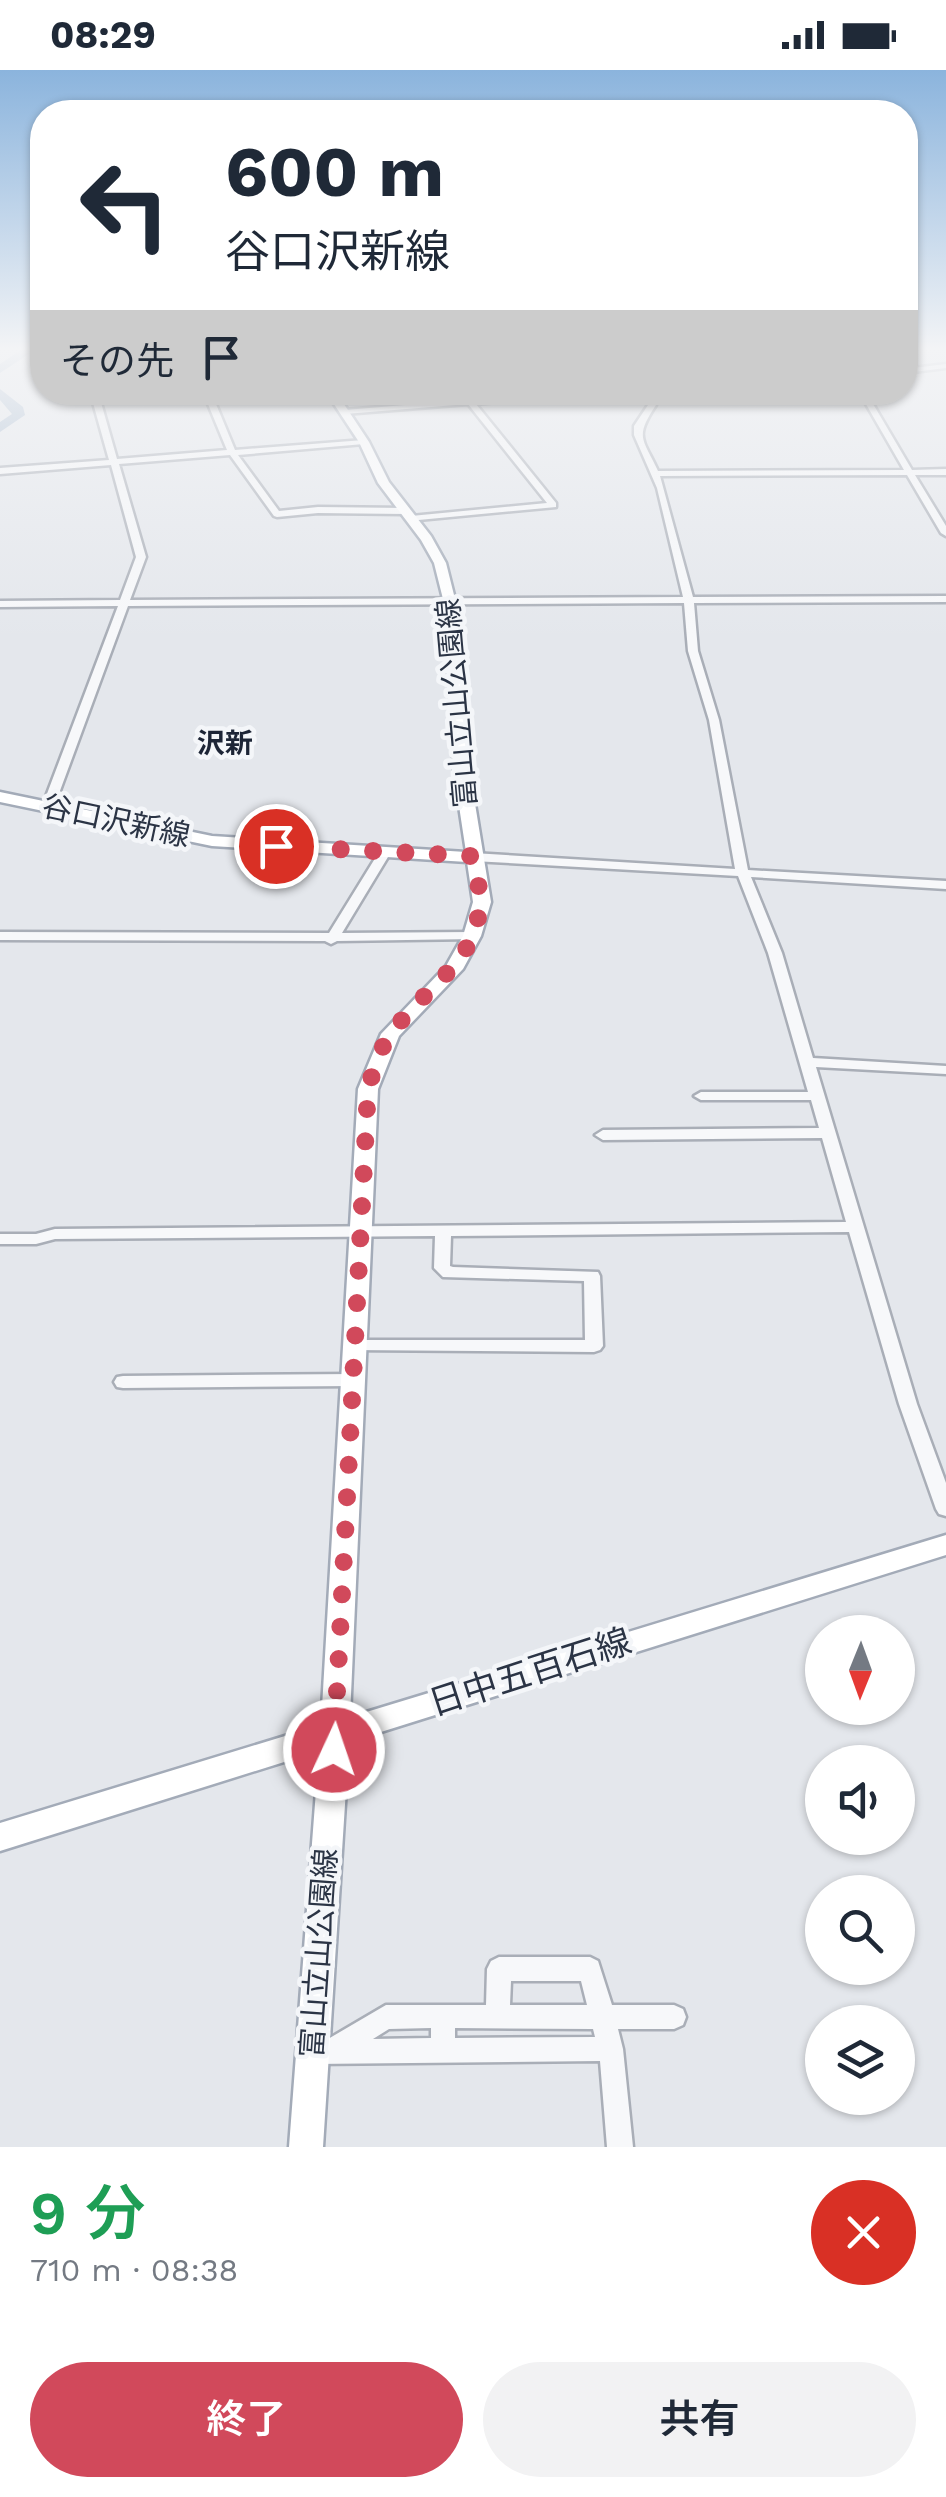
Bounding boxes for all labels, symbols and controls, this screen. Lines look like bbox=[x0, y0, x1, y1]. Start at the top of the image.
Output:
text: 08:29 bbox=[50, 13, 156, 57]
text: 600 m bbox=[225, 131, 444, 213]
icon: left bbox=[60, 140, 190, 270]
text: 谷口沢新線 bbox=[225, 225, 450, 278]
icon: arrive bbox=[194, 330, 249, 385]
text: その先 bbox=[60, 339, 174, 383]
street label: 富山立山公園線 bbox=[430, 597, 483, 809]
district label: 沢新 bbox=[197, 727, 253, 760]
street label: 谷口沢新線 bbox=[39, 788, 193, 853]
pin bbox=[234, 804, 319, 889]
icon: arrive bbox=[249, 819, 304, 874]
north arrow bbox=[805, 1615, 915, 1725]
map controls bbox=[805, 1615, 915, 2115]
street label: 日中五百石線 bbox=[424, 1620, 636, 1724]
position arrow bbox=[282, 1698, 386, 1802]
button: sound bbox=[805, 1745, 915, 1855]
street label: 富山立山公園線 bbox=[294, 1847, 343, 2059]
button: search bbox=[805, 1875, 915, 1985]
button: layers bbox=[805, 2005, 915, 2115]
text: 9 分 bbox=[30, 2178, 145, 2249]
button: close bbox=[811, 2180, 916, 2285]
text: 710 m · 08:38 bbox=[30, 2251, 238, 2289]
button: 終了 bbox=[30, 2362, 463, 2477]
button: 共有 bbox=[483, 2362, 916, 2477]

